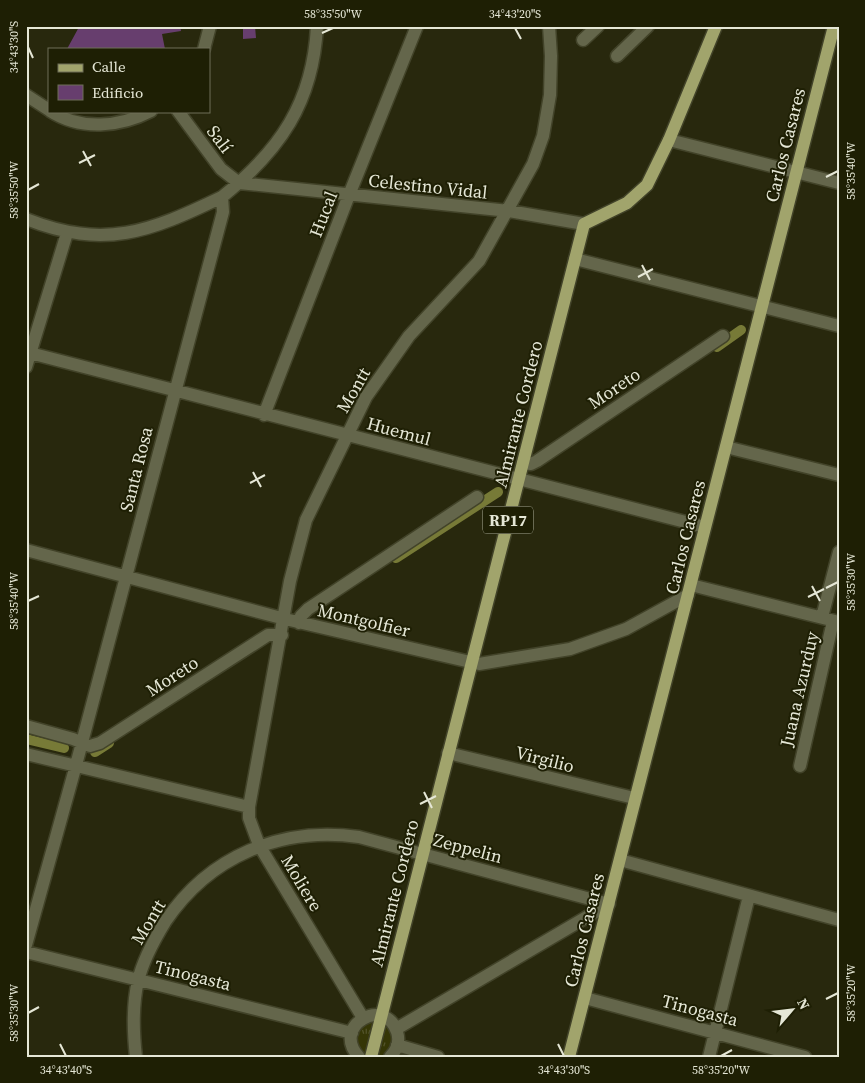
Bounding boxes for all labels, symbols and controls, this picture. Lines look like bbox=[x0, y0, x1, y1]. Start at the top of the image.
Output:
text: 58°35'50"W bbox=[304, 6, 362, 22]
text: 34°43'20"S bbox=[489, 6, 541, 22]
text: 34°43'30"S bbox=[6, 21, 22, 73]
legend bbox=[48, 48, 210, 112]
text: Calle bbox=[92, 56, 126, 77]
text: Edificio bbox=[92, 82, 143, 103]
street label: Carlos Casares bbox=[759, 85, 811, 205]
street label: Salí bbox=[201, 120, 239, 158]
text: 58°35'40"W bbox=[843, 142, 859, 200]
text: 58°35'50"W bbox=[6, 161, 22, 219]
street label: Celestino Vidal bbox=[367, 167, 489, 205]
street label: Hucal bbox=[303, 187, 343, 241]
street label: Almirante Cordero bbox=[488, 338, 548, 490]
street label: Moreto bbox=[583, 361, 645, 415]
street label: Montt bbox=[330, 363, 376, 417]
street label: Huemul bbox=[364, 410, 434, 452]
street label: Santa Rosa bbox=[113, 423, 159, 514]
street label: Carlos Casares bbox=[659, 477, 711, 597]
road number: RP17 bbox=[483, 506, 533, 534]
text: 58°35'30"W bbox=[843, 553, 859, 611]
text: 58°35'40"W bbox=[6, 572, 22, 630]
street label: Montgolfier bbox=[315, 597, 413, 643]
street label: Juana Azurduy bbox=[773, 628, 825, 750]
street label: Moreto bbox=[141, 650, 203, 702]
street label: Virgilio bbox=[513, 740, 577, 778]
street label: Almirante Cordero bbox=[364, 817, 424, 969]
street label: Zeppelin bbox=[431, 827, 505, 869]
street label: Moliere bbox=[275, 850, 329, 916]
street label: Carlos Casares bbox=[558, 870, 610, 990]
street label: Montt bbox=[125, 895, 171, 949]
street label: Tinogasta bbox=[152, 953, 235, 997]
text: 58°35'20"W bbox=[843, 964, 859, 1022]
text: 58°35'30"W bbox=[6, 984, 22, 1042]
north arrow bbox=[768, 986, 818, 1036]
street label: Tinogasta bbox=[659, 988, 742, 1032]
text: N bbox=[792, 995, 815, 1013]
text: 34°43'40"S bbox=[40, 1062, 92, 1078]
text: 34°43'30"S bbox=[538, 1062, 590, 1078]
text: 58°35'20"W bbox=[692, 1062, 750, 1078]

